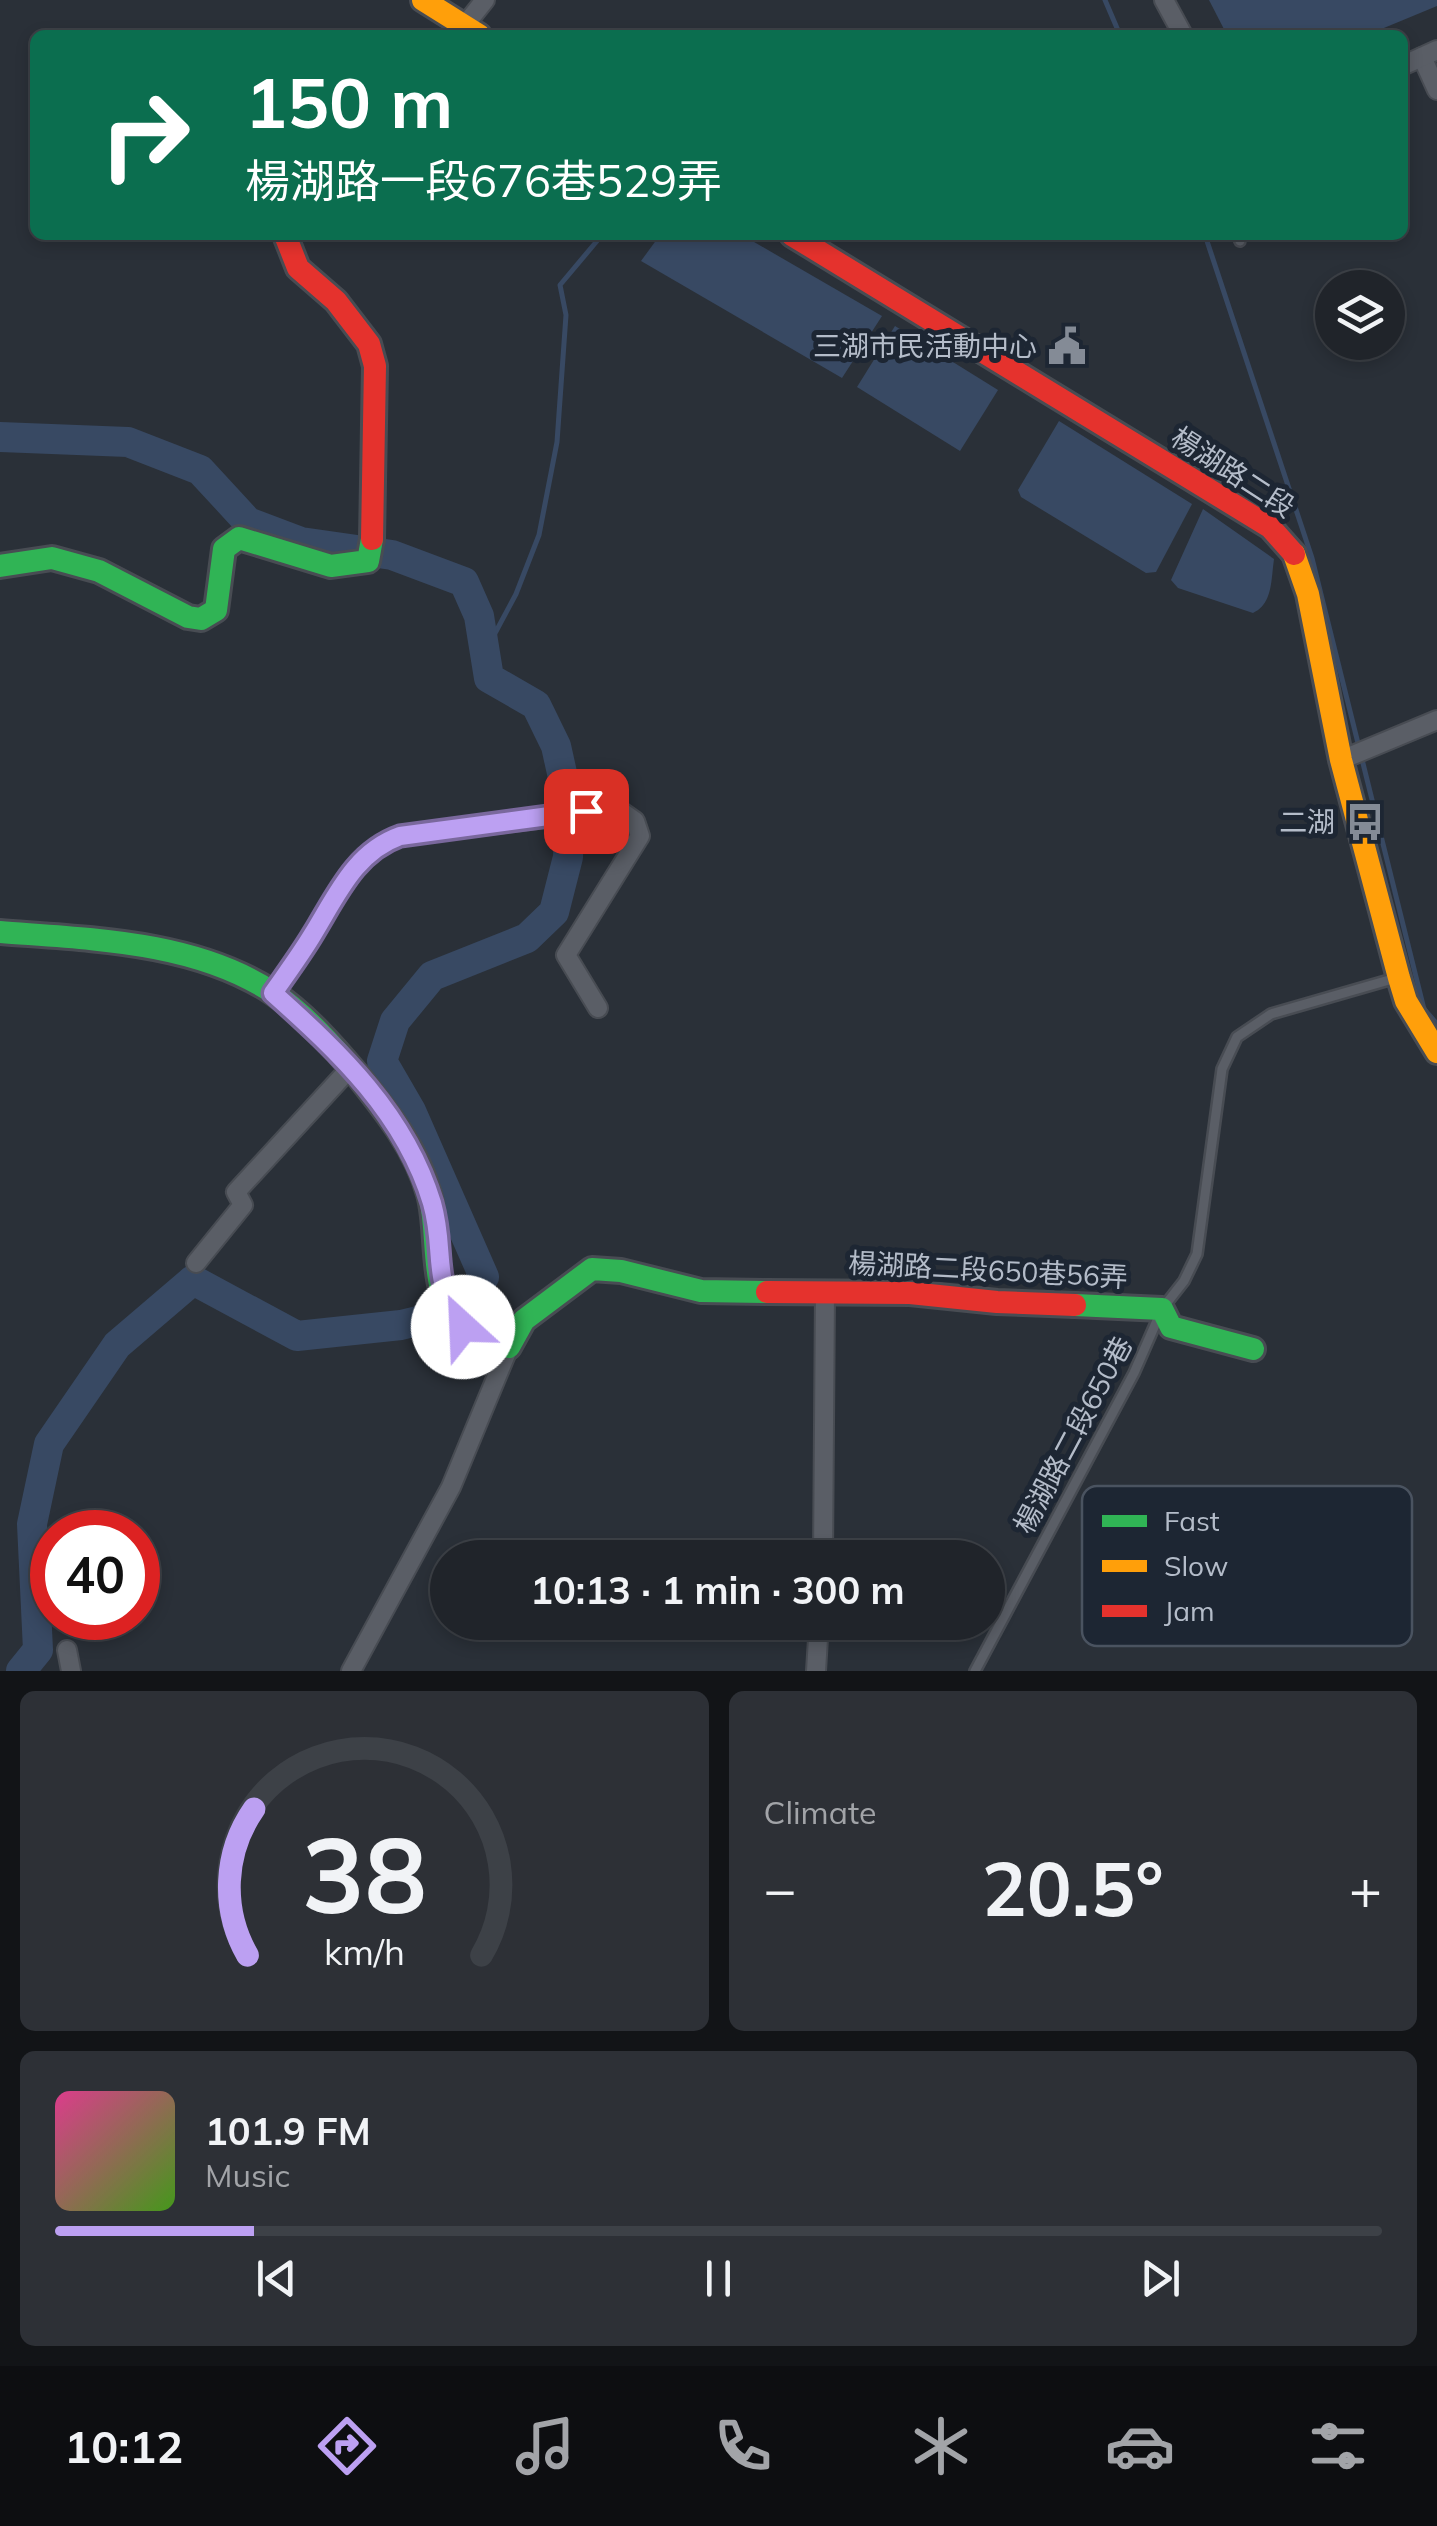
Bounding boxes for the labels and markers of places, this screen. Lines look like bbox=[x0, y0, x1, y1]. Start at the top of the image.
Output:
public building icon: 三湖市民活動中心 bbox=[1046, 325, 1088, 367]
place label: 三湖市民活動中心 bbox=[813, 328, 1037, 363]
pin bbox=[544, 769, 629, 854]
bus stop icon: 二湖 bbox=[1344, 801, 1386, 843]
place label: 二湖 bbox=[1279, 804, 1335, 839]

